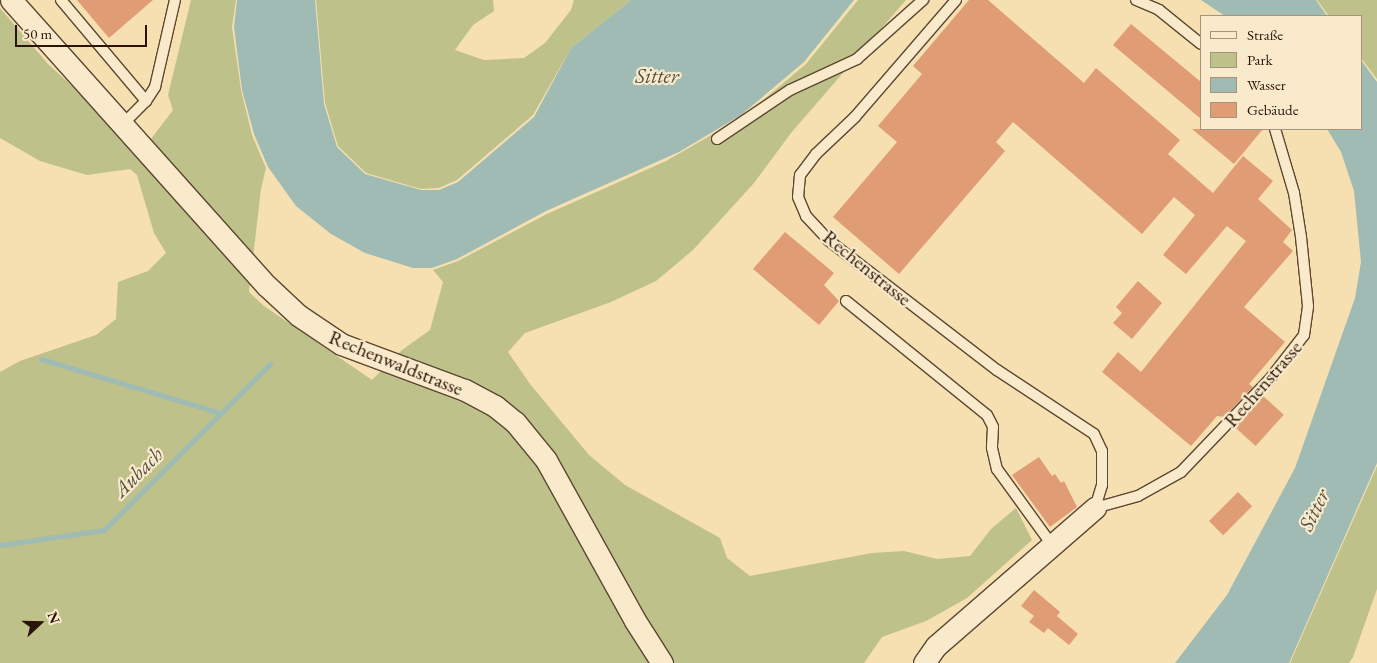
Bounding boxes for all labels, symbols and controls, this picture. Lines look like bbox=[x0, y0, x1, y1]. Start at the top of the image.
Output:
scale bar bbox=[18, 15, 150, 47]
legend bbox=[1200, 15, 1362, 130]
text: 50 m bbox=[23, 24, 52, 43]
text: Straße bbox=[1247, 25, 1283, 44]
text: Park bbox=[1247, 50, 1273, 69]
water label: Sitter bbox=[635, 63, 679, 89]
text: Wasser bbox=[1247, 75, 1286, 94]
text: Gebäude bbox=[1247, 100, 1299, 119]
street label: Rechenstrasse bbox=[818, 225, 916, 311]
street label: Rechenwaldstrasse bbox=[325, 325, 467, 401]
street label: Rechenstrasse bbox=[1219, 336, 1307, 432]
water label: Aubach bbox=[108, 442, 168, 502]
water label: Sitter bbox=[1293, 485, 1335, 535]
north arrow bbox=[15, 598, 65, 648]
text: N bbox=[44, 609, 64, 626]

